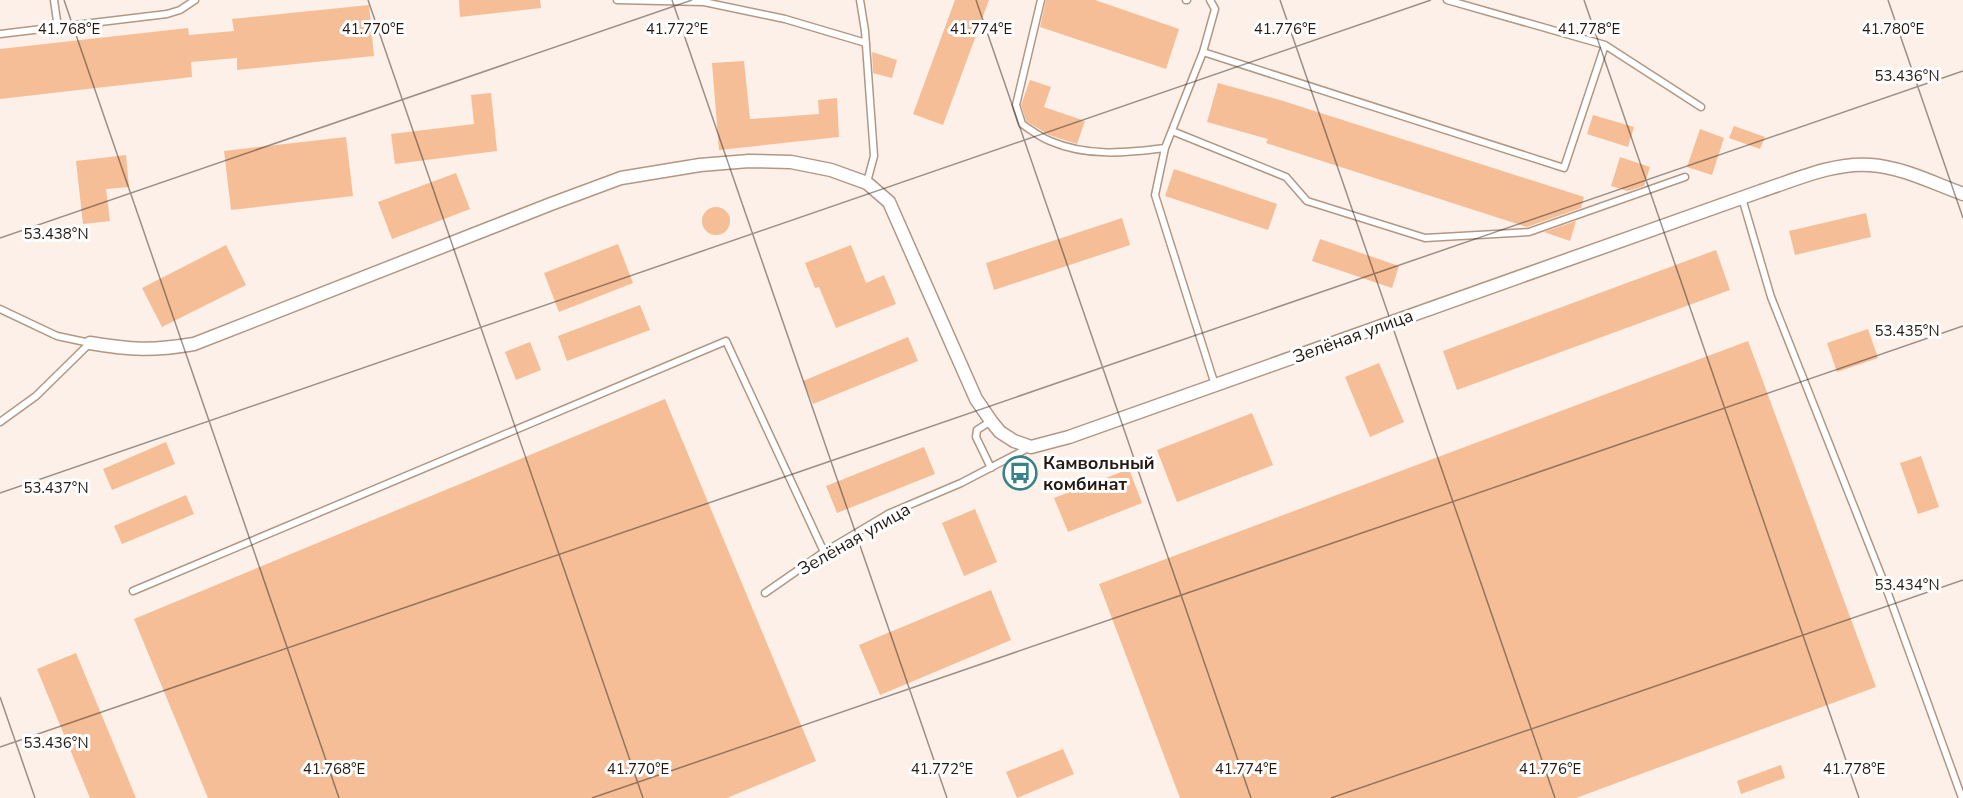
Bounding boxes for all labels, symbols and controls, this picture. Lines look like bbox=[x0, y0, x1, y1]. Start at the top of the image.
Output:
text: 41.768°E bbox=[38, 19, 100, 39]
text: 41.770°E bbox=[342, 19, 404, 39]
text: 41.772°E bbox=[646, 19, 708, 39]
text: 41.774°E bbox=[950, 19, 1012, 39]
text: 41.776°E bbox=[1254, 19, 1316, 39]
text: 41.778°E bbox=[1558, 19, 1620, 39]
text: 41.780°E bbox=[1862, 19, 1924, 39]
text: 53.436°N bbox=[1874, 66, 1940, 86]
text: 53.438°N bbox=[23, 224, 89, 244]
street label: Зелёная улица bbox=[1290, 303, 1416, 369]
text: 53.435°N bbox=[1874, 321, 1940, 341]
place label: Камвольный комбинат bbox=[1043, 451, 1155, 496]
bus stop icon: Камвольный комбинат bbox=[1002, 455, 1038, 491]
text: 53.437°N bbox=[23, 478, 89, 498]
street label: Зелёная улица bbox=[793, 497, 915, 581]
text: 53.434°N bbox=[1874, 575, 1940, 595]
text: 53.436°N bbox=[23, 733, 89, 753]
text: 41.768°E bbox=[303, 759, 365, 779]
text: 41.770°E bbox=[607, 759, 669, 779]
text: 41.772°E bbox=[911, 759, 973, 779]
text: 41.774°E bbox=[1215, 759, 1277, 779]
text: 41.776°E bbox=[1519, 759, 1581, 779]
text: 41.778°E bbox=[1823, 759, 1885, 779]

